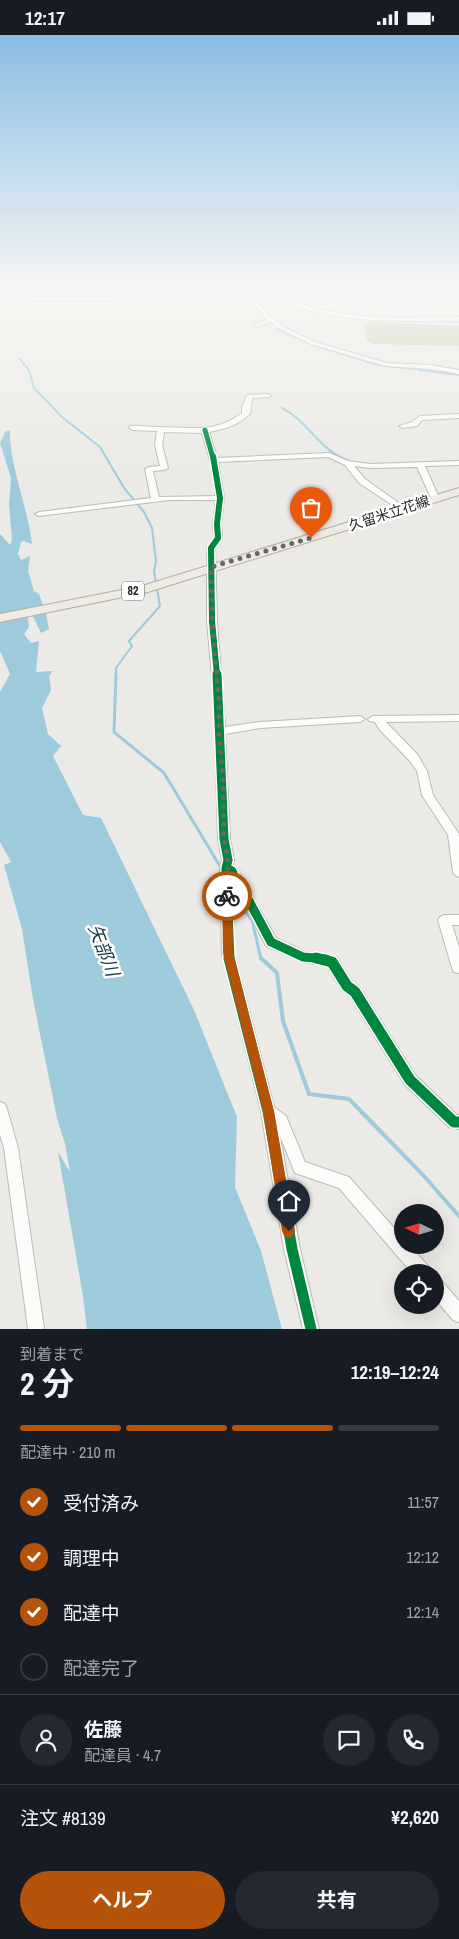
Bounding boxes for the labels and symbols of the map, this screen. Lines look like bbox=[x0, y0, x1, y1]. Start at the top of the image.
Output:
pin bbox=[290, 487, 332, 538]
street label: 久留米立花線 bbox=[346, 491, 432, 535]
road number: 82 bbox=[122, 581, 144, 601]
courier bbox=[202, 871, 252, 921]
water label: 矢部川 bbox=[83, 920, 126, 982]
pin bbox=[268, 1180, 310, 1231]
north arrow bbox=[394, 1204, 444, 1254]

